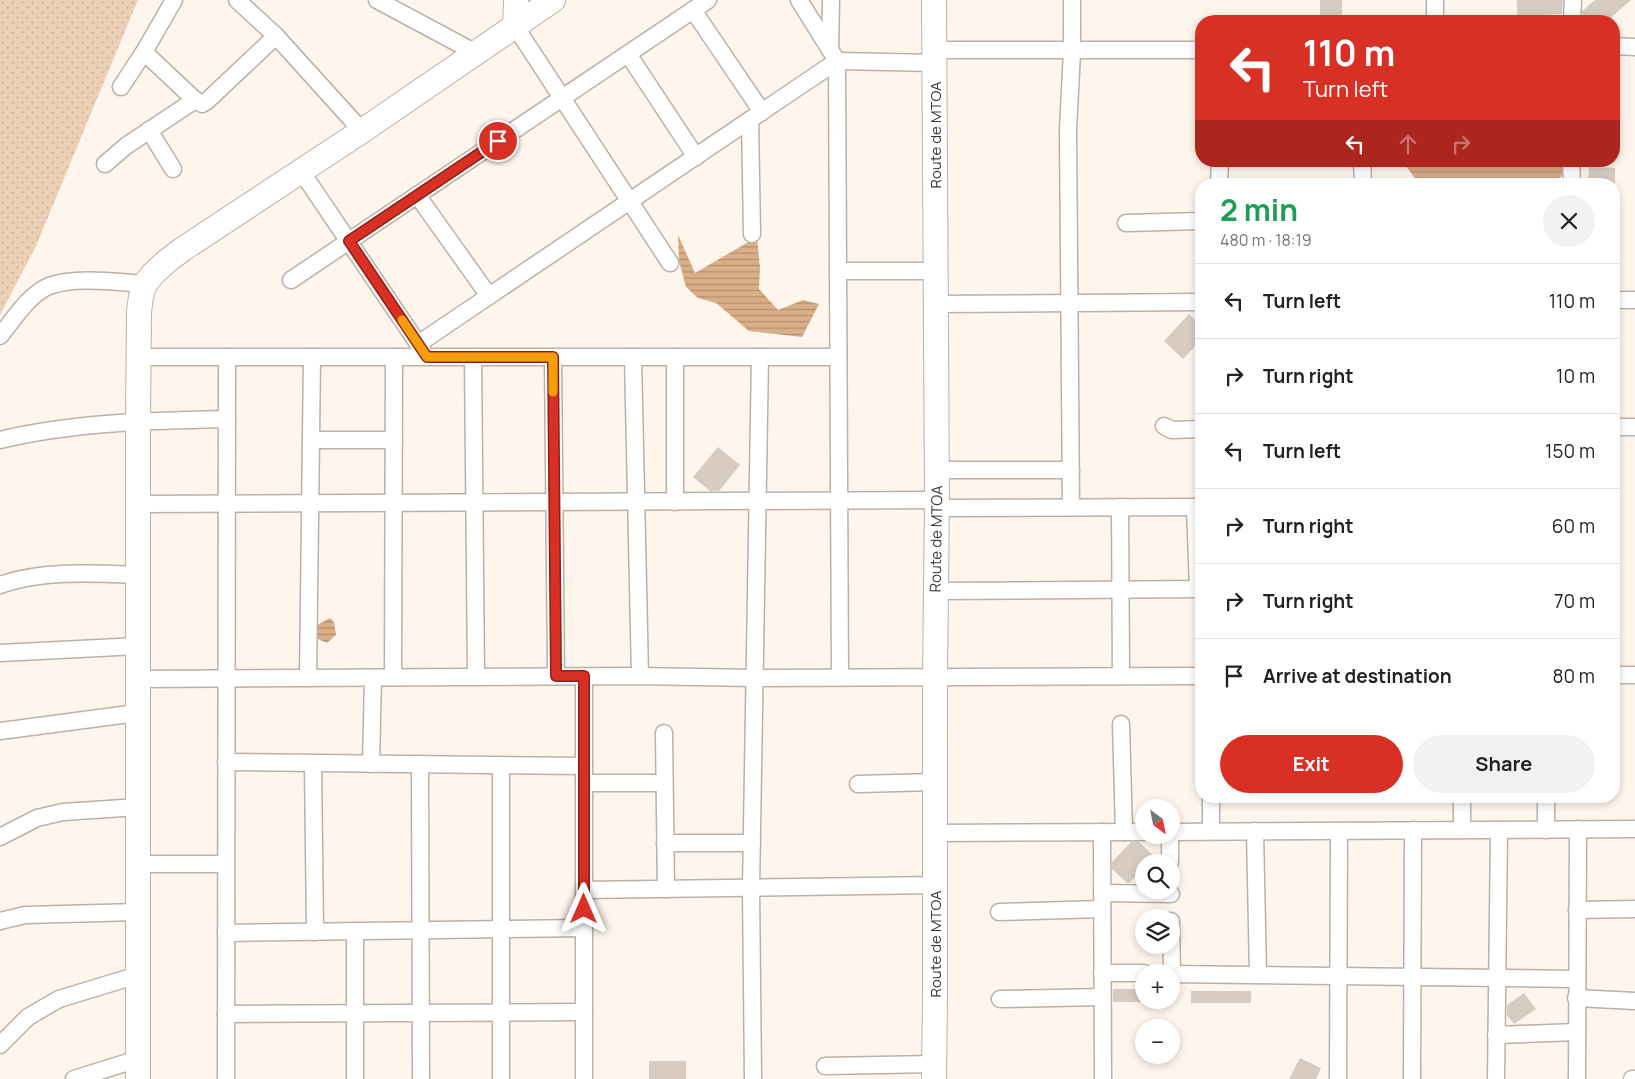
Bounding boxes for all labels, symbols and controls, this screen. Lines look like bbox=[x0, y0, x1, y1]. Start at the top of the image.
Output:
text: 110 m bbox=[1303, 29, 1395, 77]
icon: left bbox=[1220, 35, 1285, 100]
text: Turn left bbox=[1303, 74, 1388, 104]
street label: Route de MTOA bbox=[925, 81, 946, 188]
pin bbox=[477, 120, 519, 162]
icon: arrive bbox=[484, 127, 512, 155]
icon: left bbox=[1341, 130, 1369, 158]
icon: ahead bbox=[1394, 130, 1422, 158]
icon: right bbox=[1447, 130, 1475, 158]
text: 2 min bbox=[1220, 189, 1298, 230]
button: close bbox=[1543, 195, 1595, 247]
text: 480 m · 18:19 bbox=[1220, 229, 1312, 251]
icon: left bbox=[1220, 287, 1248, 315]
text: Turn left bbox=[1263, 288, 1341, 314]
text: 110 m bbox=[1549, 288, 1595, 314]
icon: right bbox=[1220, 362, 1248, 390]
text: Turn right bbox=[1263, 363, 1353, 389]
text: 10 m bbox=[1556, 363, 1595, 389]
icon: left bbox=[1220, 437, 1248, 465]
text: Turn left bbox=[1263, 438, 1341, 464]
text: 150 m bbox=[1545, 438, 1595, 464]
street label: Route de MTOA bbox=[925, 485, 947, 593]
icon: right bbox=[1220, 512, 1248, 540]
text: Turn right bbox=[1263, 513, 1353, 539]
text: 60 m bbox=[1552, 513, 1595, 539]
icon: right bbox=[1220, 587, 1248, 615]
text: Turn right bbox=[1263, 588, 1353, 614]
text: 70 m bbox=[1554, 588, 1595, 614]
icon: arrive bbox=[1220, 662, 1248, 690]
text: Arrive at destination bbox=[1263, 663, 1452, 689]
text: 80 m bbox=[1552, 663, 1595, 689]
button: Exit bbox=[1220, 735, 1403, 793]
button: Share bbox=[1413, 735, 1595, 793]
north arrow bbox=[1135, 799, 1180, 844]
map controls bbox=[1135, 799, 1180, 1064]
button: search bbox=[1135, 854, 1180, 899]
position arrow bbox=[557, 882, 609, 934]
street label: Route de MTOA bbox=[925, 890, 946, 997]
button: layers bbox=[1135, 909, 1180, 954]
button: + bbox=[1135, 964, 1180, 1009]
button: − bbox=[1135, 1019, 1180, 1064]

